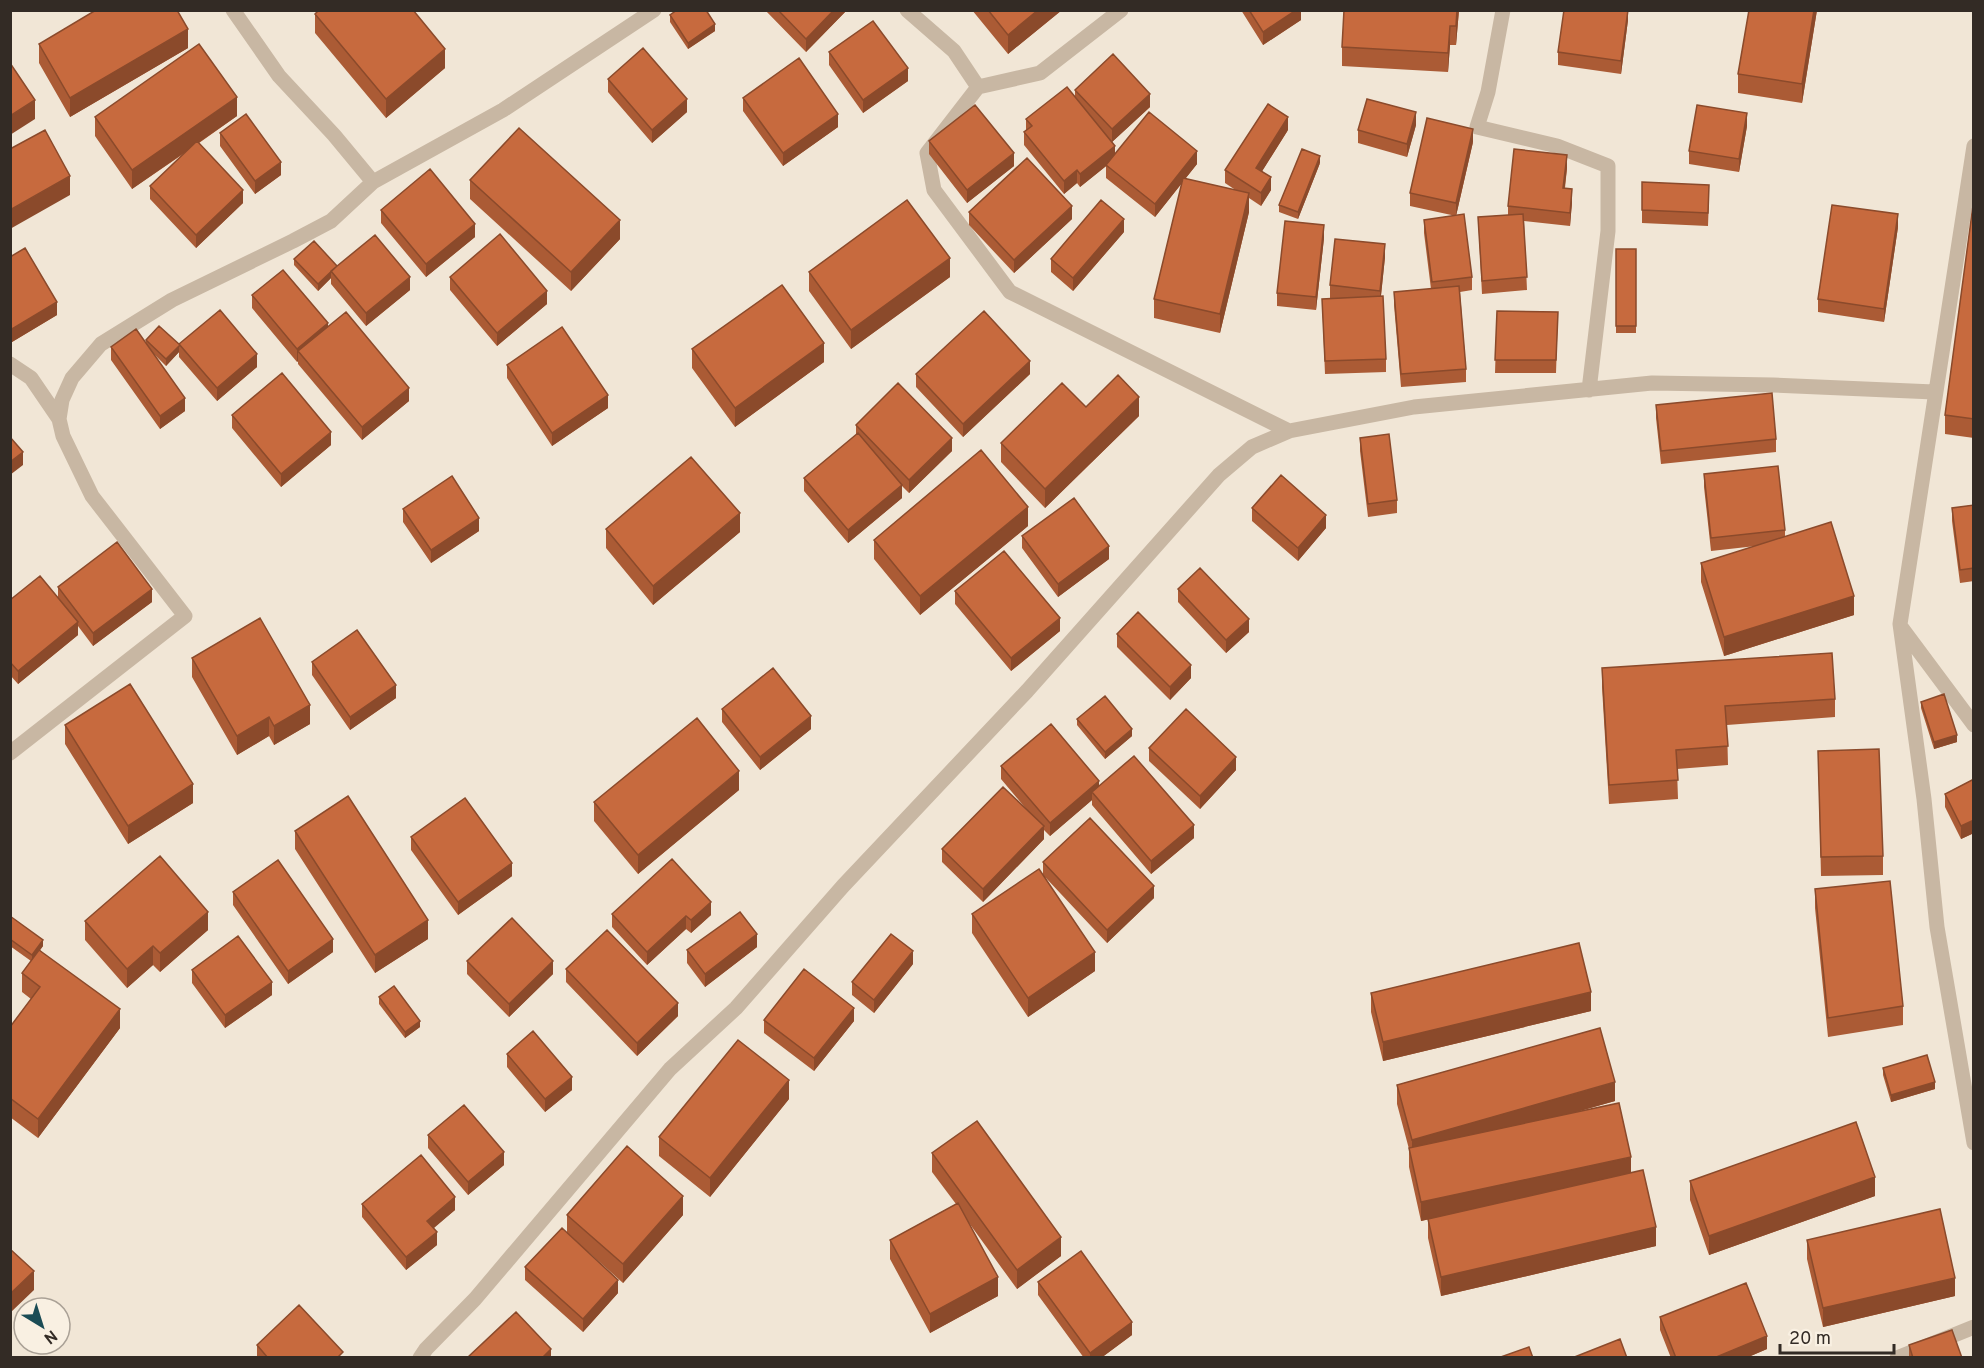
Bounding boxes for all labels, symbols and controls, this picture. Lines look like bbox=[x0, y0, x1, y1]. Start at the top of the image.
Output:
north arrow bbox=[12, 1296, 72, 1356]
scale bar bbox=[1780, 1317, 1894, 1355]
text: N bbox=[39, 1325, 61, 1348]
text: 20 m bbox=[1789, 1328, 1831, 1351]

